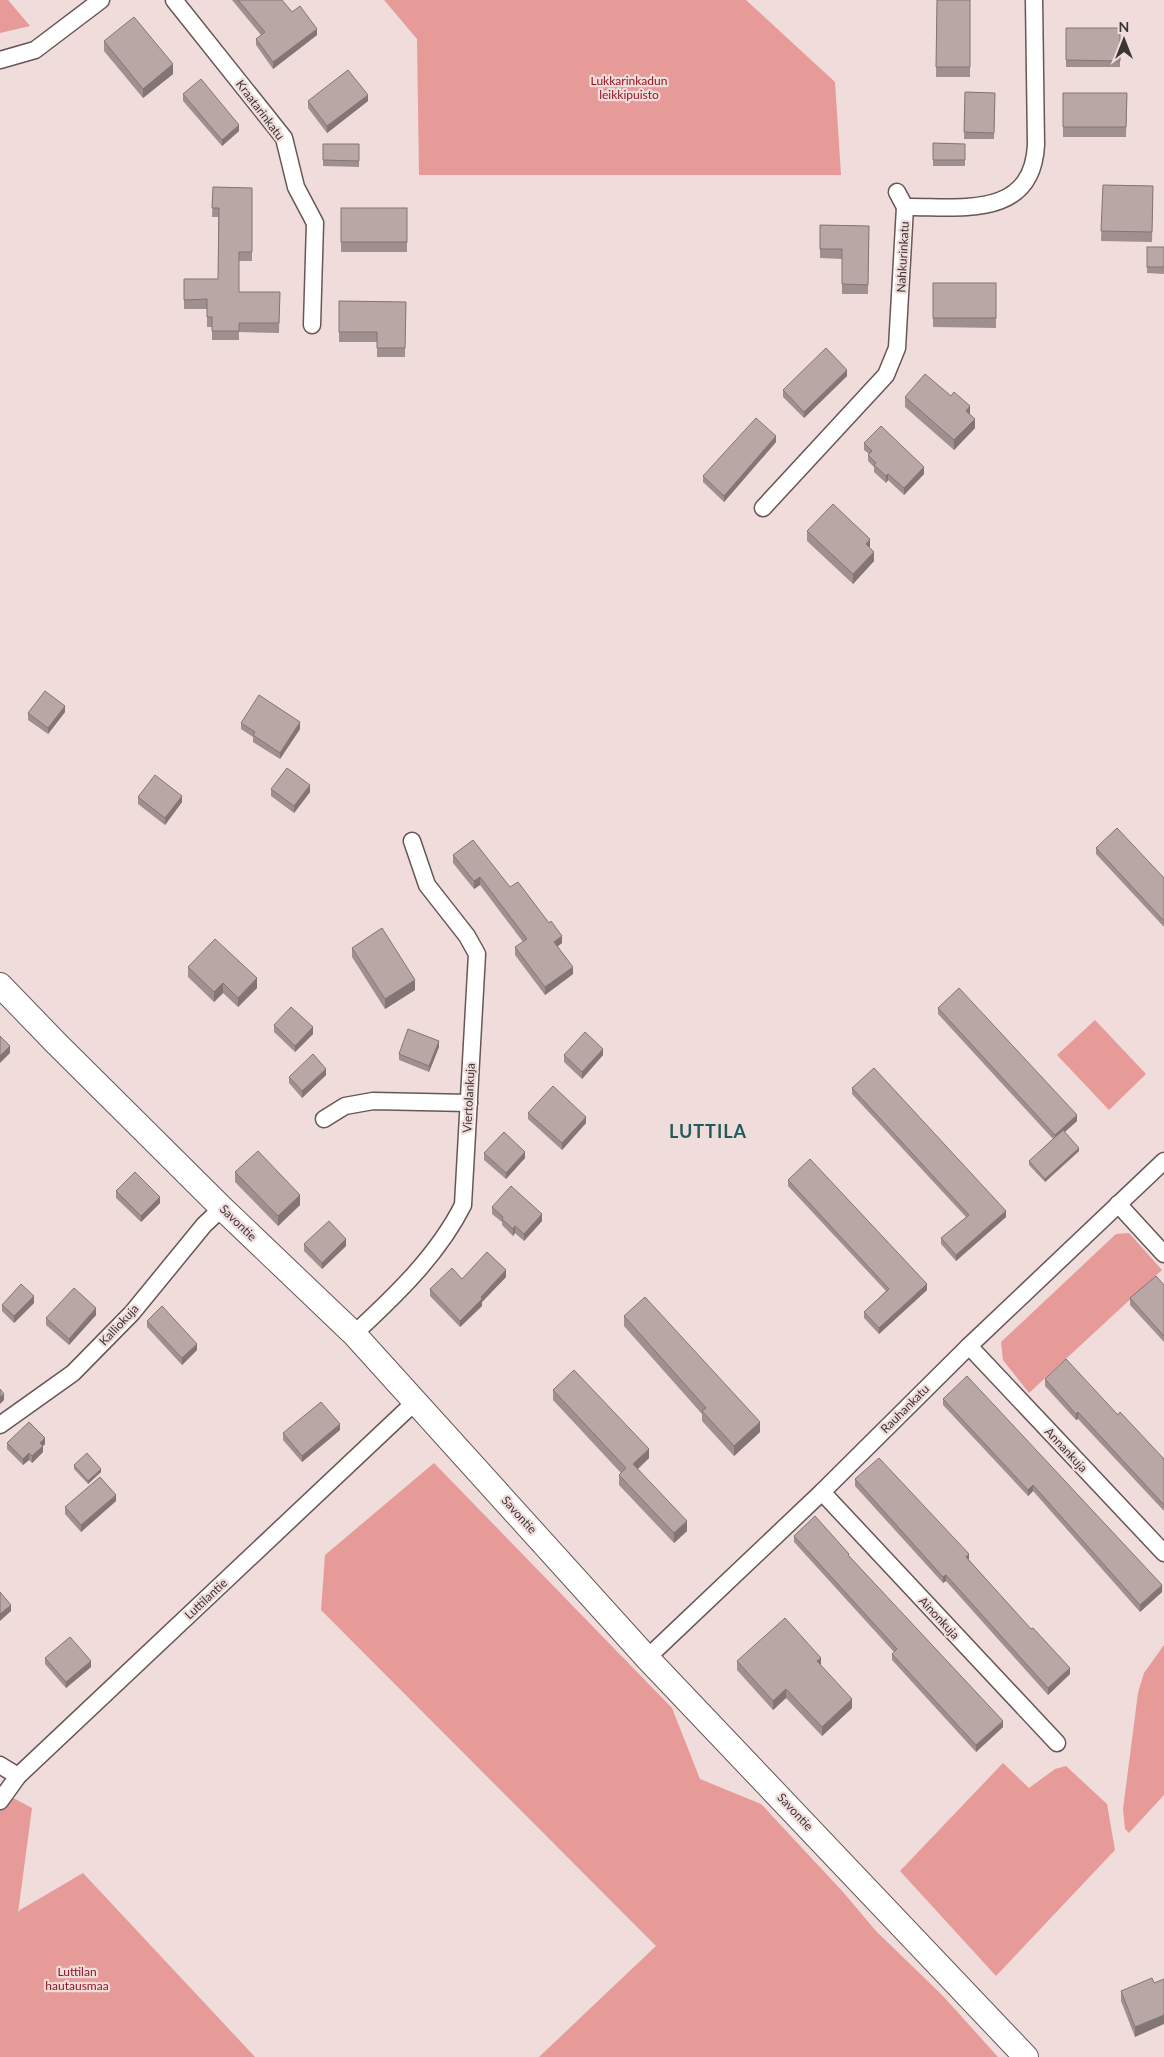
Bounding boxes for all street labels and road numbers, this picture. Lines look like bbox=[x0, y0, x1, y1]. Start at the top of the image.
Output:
street label: Kraatarinkatu bbox=[233, 77, 288, 143]
street label: Nahkurinkatu bbox=[893, 221, 912, 293]
street label: Viertolankuja bbox=[459, 1063, 478, 1133]
street label: Savontie bbox=[217, 1201, 260, 1244]
street label: Kalliokuja bbox=[96, 1301, 141, 1348]
street label: Rauhankatu bbox=[877, 1381, 932, 1436]
street label: Annankuja bbox=[1042, 1424, 1091, 1475]
street label: Savontie bbox=[499, 1493, 540, 1537]
street label: Luttilantie bbox=[181, 1575, 230, 1622]
street label: Ainonkuja bbox=[916, 1593, 963, 1642]
street label: Savontie bbox=[774, 1790, 816, 1833]

